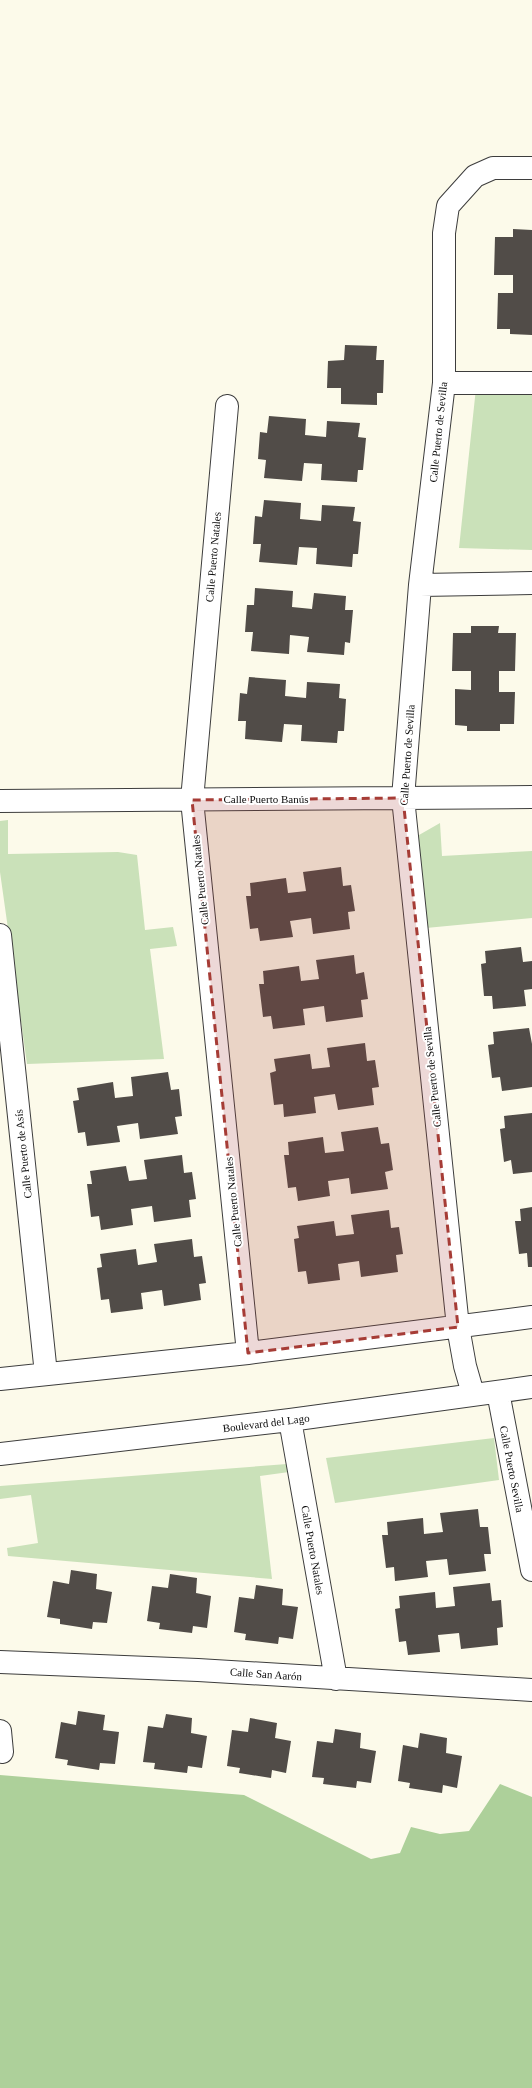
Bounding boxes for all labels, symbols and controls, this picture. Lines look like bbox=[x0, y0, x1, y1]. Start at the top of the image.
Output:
street label: Calle Puerto de Sevilla bbox=[427, 381, 449, 483]
street label: Calle Puerto Natales bbox=[203, 511, 223, 603]
street label: Calle Puerto de Sevilla bbox=[397, 704, 417, 806]
street label: Calle Puerto Banús bbox=[224, 793, 308, 805]
street label: Calle Puerto Natales bbox=[189, 834, 211, 926]
street label: Calle Puerto de Sevilla bbox=[421, 1026, 443, 1128]
street label: Calle Puerto de Asís bbox=[12, 1109, 34, 1199]
street label: Calle Puerto Natales bbox=[222, 1156, 244, 1248]
street label: Boulevard del Lago bbox=[222, 1412, 311, 1434]
street label: Calle Puerto Sevilla bbox=[498, 1425, 526, 1513]
street label: Calle Puerto Natales bbox=[299, 1504, 327, 1596]
street label: Calle San Aarón bbox=[230, 1665, 303, 1683]

